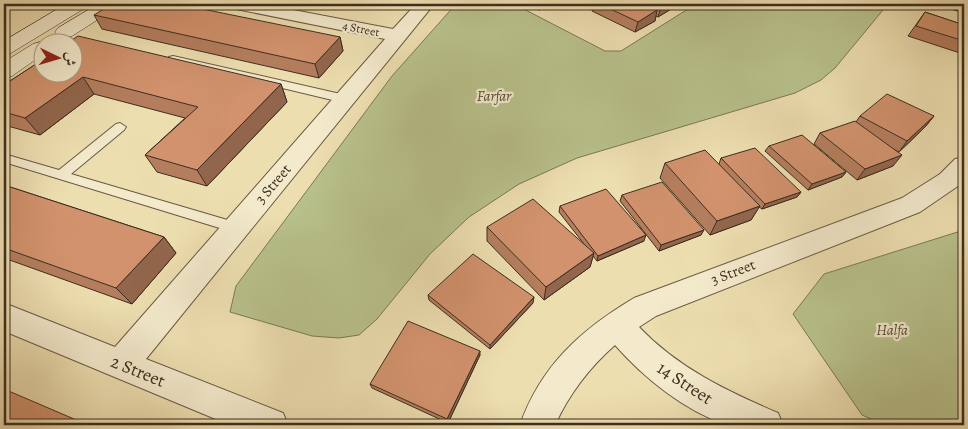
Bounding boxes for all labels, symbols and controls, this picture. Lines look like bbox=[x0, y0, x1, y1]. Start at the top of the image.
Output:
street label: 4 Street bbox=[341, 18, 381, 40]
north arrow bbox=[32, 32, 82, 82]
text: ش bbox=[60, 51, 81, 67]
park label: Farfar bbox=[477, 86, 512, 106]
street label: 3 Street bbox=[251, 160, 296, 208]
street label: 3 Street bbox=[708, 254, 758, 290]
park label: Halfa bbox=[876, 320, 908, 340]
street label: 2 Street bbox=[107, 349, 169, 393]
street label: 14 Street bbox=[652, 356, 718, 410]

